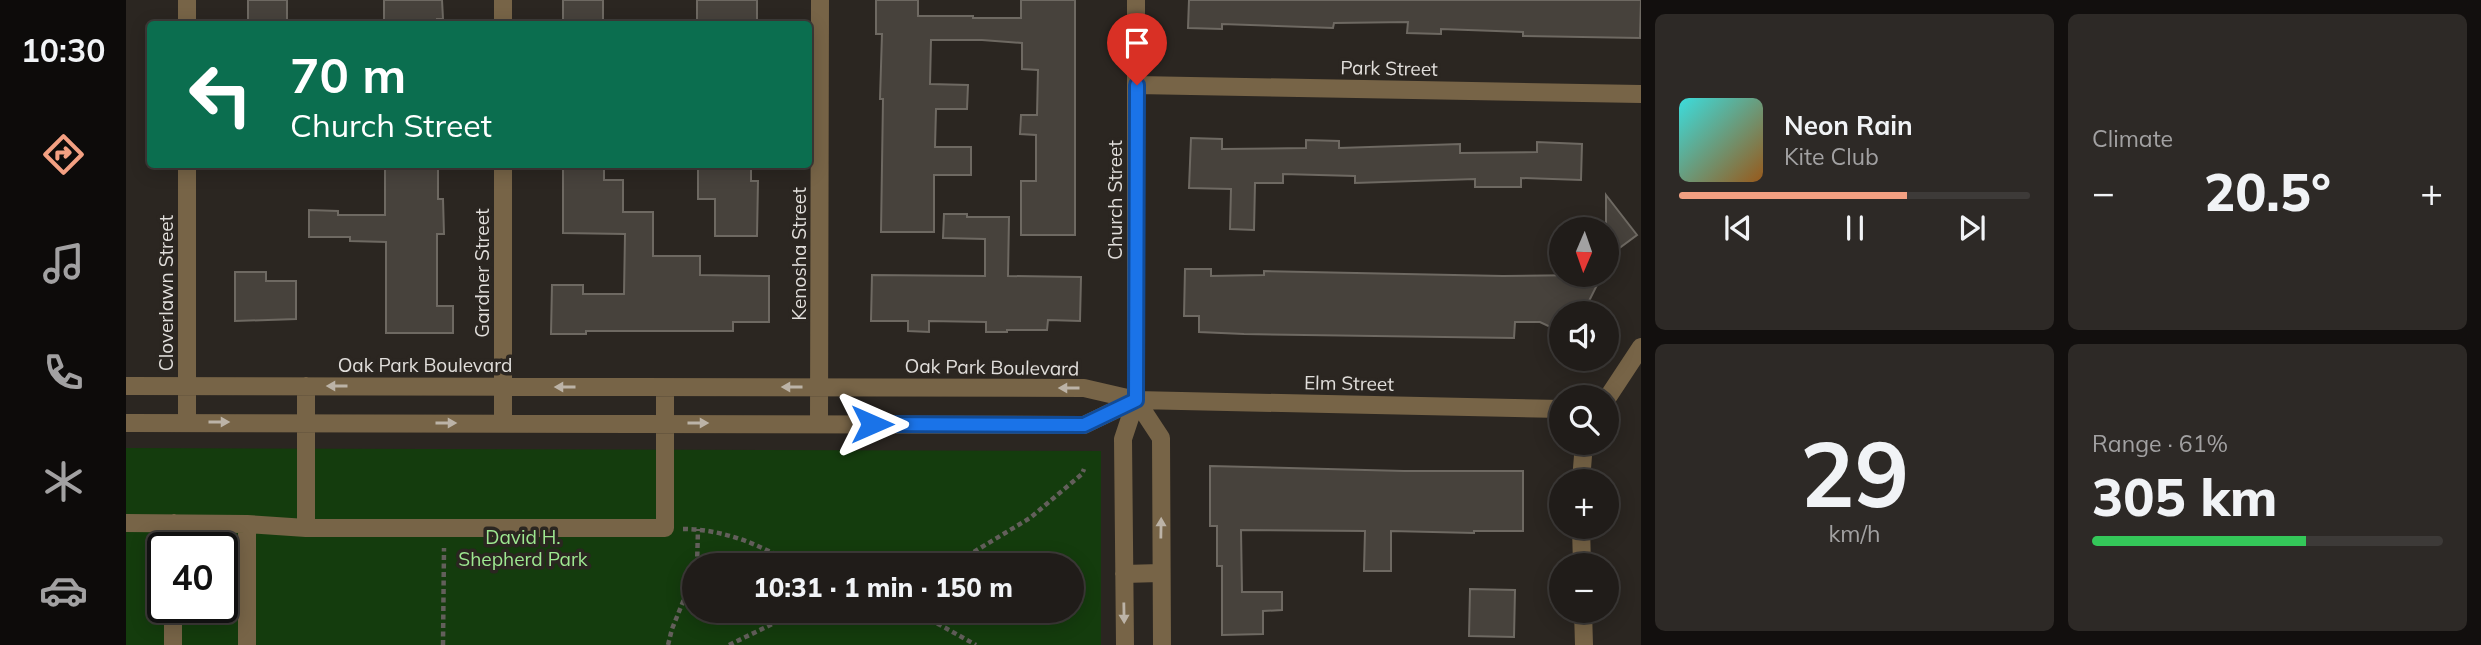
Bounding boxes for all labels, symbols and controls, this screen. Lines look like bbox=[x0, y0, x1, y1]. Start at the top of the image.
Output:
pin bbox=[1107, 13, 1167, 85]
icon: arrive bbox=[1118, 24, 1156, 62]
text: 10:30 bbox=[21, 30, 105, 70]
text: 70 m bbox=[290, 44, 406, 105]
icon: left bbox=[175, 49, 266, 140]
street label: Park Street bbox=[1340, 55, 1438, 81]
text: Church Street bbox=[290, 105, 492, 145]
text: Neon Rain bbox=[1784, 109, 1913, 142]
text: Climate bbox=[2092, 124, 2173, 153]
icon: directions bbox=[39, 130, 88, 179]
street label: Church Street bbox=[1103, 140, 1127, 260]
text: Kite Club bbox=[1784, 142, 1879, 171]
text: 20.5° bbox=[2204, 159, 2331, 224]
text: − bbox=[2092, 168, 2115, 216]
text: + bbox=[2420, 168, 2443, 216]
street label: Kenosha Street bbox=[787, 187, 811, 321]
street label: Gardner Street bbox=[470, 208, 494, 338]
icon: previous bbox=[1719, 209, 1757, 247]
icon: pause bbox=[1836, 209, 1874, 247]
icon: next bbox=[1953, 209, 1991, 247]
street label: Cloverlawn Street bbox=[154, 214, 178, 371]
north arrow bbox=[1549, 217, 1619, 287]
map controls bbox=[1549, 217, 1619, 623]
icon: music bbox=[39, 239, 88, 288]
button: sound bbox=[1549, 301, 1619, 371]
icon: phone bbox=[39, 348, 88, 397]
street label: Oak Park Boulevard bbox=[338, 353, 512, 377]
street label: Oak Park Boulevard bbox=[904, 353, 1080, 381]
street label: Elm Street bbox=[1304, 370, 1394, 396]
one-way arrow bbox=[326, 380, 348, 392]
one-way arrow bbox=[554, 381, 576, 393]
one-way arrow bbox=[781, 381, 803, 393]
one-way arrow bbox=[1058, 382, 1080, 394]
button: search bbox=[1549, 385, 1619, 455]
position arrow bbox=[835, 387, 909, 461]
one-way arrow bbox=[208, 416, 230, 428]
text: 29 bbox=[1800, 416, 1909, 530]
one-way arrow bbox=[435, 417, 457, 429]
one-way arrow bbox=[687, 417, 709, 429]
text: Range · 61% bbox=[2092, 429, 2228, 458]
icon: climate bbox=[39, 457, 88, 506]
text: 305 km bbox=[2092, 464, 2277, 529]
button: + bbox=[1549, 469, 1619, 539]
one-way arrow bbox=[1156, 517, 1167, 539]
text: km/h bbox=[1828, 519, 1881, 548]
park label: David H. Shepherd Park bbox=[458, 525, 588, 571]
speed limit sign: 40 bbox=[147, 532, 238, 623]
button: − bbox=[1549, 553, 1619, 623]
icon: car bbox=[39, 566, 88, 615]
text: 10:31 · 1 min · 150 m bbox=[753, 571, 1013, 604]
one-way arrow bbox=[1119, 602, 1130, 624]

